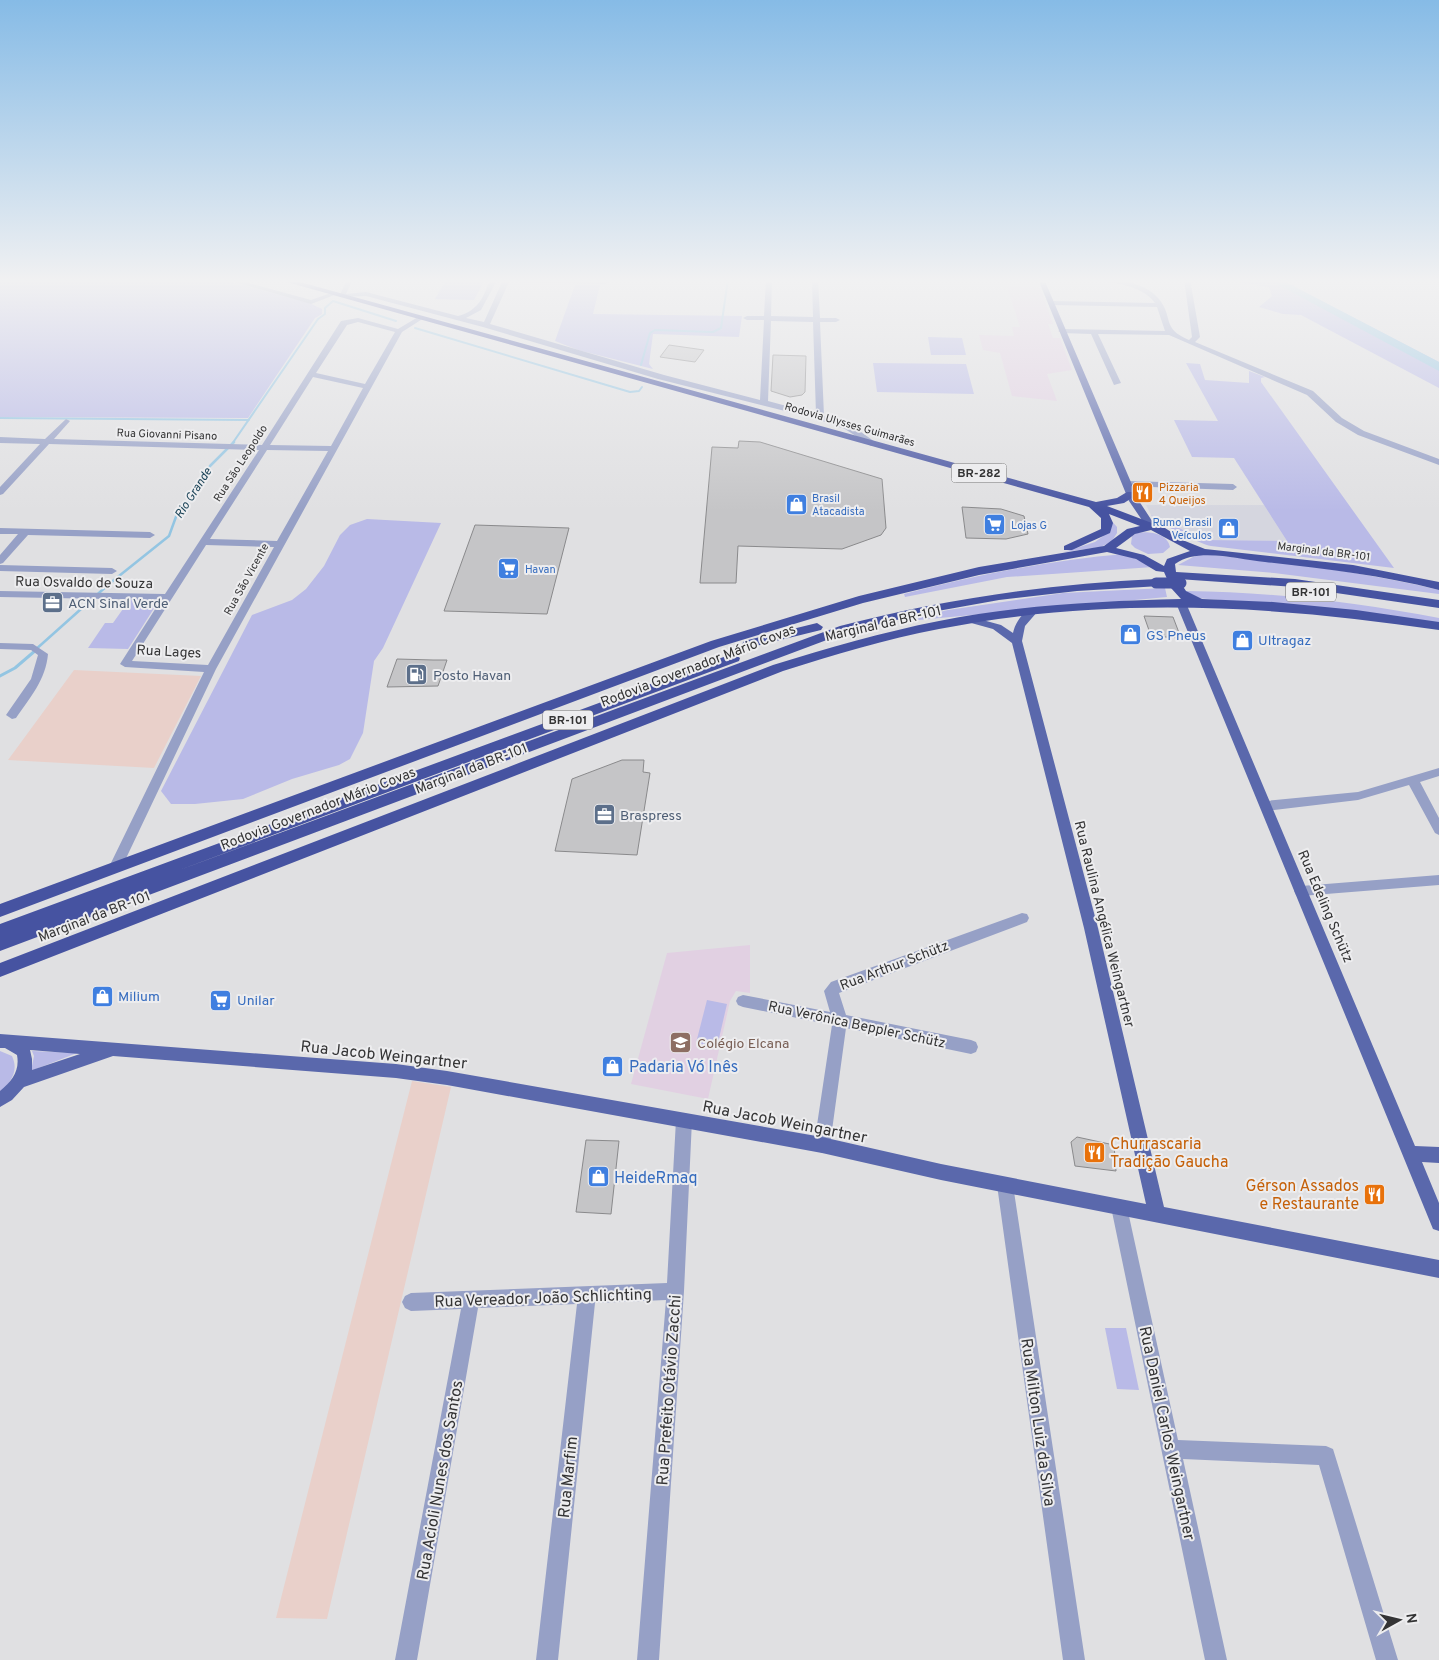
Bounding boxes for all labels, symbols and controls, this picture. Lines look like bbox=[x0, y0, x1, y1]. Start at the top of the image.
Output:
street label: Rodovia Ulysses Guimarães bbox=[783, 400, 916, 450]
street label: Rua São Leopoldo bbox=[211, 422, 271, 505]
street label: Rua Giovanni Pisano bbox=[116, 426, 218, 444]
road number: BR-282 bbox=[952, 463, 1006, 482]
water label: Rio Grande bbox=[172, 464, 217, 522]
restaurant icon: Pizzaria 4 Queijos bbox=[1131, 481, 1155, 505]
place label: Pizzaria 4 Queijos bbox=[1159, 481, 1206, 508]
shop icon: Brasil Atacadista bbox=[784, 492, 808, 516]
place label: Brasil Atacadista bbox=[812, 492, 865, 519]
supermarket icon: Lojas G bbox=[983, 513, 1007, 537]
place label: Rumo Brasil Veículos bbox=[1152, 516, 1212, 543]
shop icon: Rumo Brasil Veículos bbox=[1216, 516, 1240, 540]
place label: Lojas G bbox=[1011, 519, 1047, 533]
street label: Marginal da BR-101 bbox=[1277, 539, 1371, 565]
street label: Rua São Vicente bbox=[221, 541, 272, 618]
supermarket icon: Havan bbox=[497, 557, 521, 581]
place label: Havan bbox=[525, 563, 556, 577]
street label: Rua Osvaldo de Souza bbox=[15, 574, 153, 593]
road number: BR-101 bbox=[1286, 582, 1336, 602]
office icon: ACN Sinal Verde bbox=[40, 591, 64, 615]
place label: ACN Sinal Verde bbox=[68, 596, 169, 613]
street label: Marginal da BR-101 bbox=[823, 603, 943, 646]
street label: Rodovia Governador Mário Covas bbox=[599, 621, 799, 712]
shop icon: GS Pneus bbox=[1118, 623, 1142, 647]
place label: GS Pneus bbox=[1146, 628, 1206, 645]
shop icon: Ultragaz bbox=[1230, 628, 1254, 652]
place label: Ultragaz bbox=[1258, 633, 1311, 650]
street label: Rua Lages bbox=[136, 642, 202, 663]
fuel station icon: Posto Havan bbox=[405, 663, 429, 687]
place label: Posto Havan bbox=[433, 668, 511, 685]
road number: BR-101 bbox=[543, 710, 593, 730]
street label: Marginal da BR-101 bbox=[413, 740, 530, 799]
street label: Rodovia Governador Mário Covas bbox=[219, 764, 419, 855]
office icon: Braspress bbox=[592, 803, 616, 827]
place label: Braspress bbox=[620, 808, 682, 825]
street label: Rua Raulina Angélica Weingartner bbox=[1070, 819, 1138, 1030]
street label: Rua Edeling Schütz bbox=[1293, 848, 1356, 965]
street label: Marginal da BR-101 bbox=[36, 888, 153, 947]
street label: Rua Arthur Schütz bbox=[838, 938, 951, 995]
shop icon: Milium bbox=[90, 984, 114, 1008]
supermarket icon: Unilar bbox=[209, 988, 233, 1012]
place label: Milium bbox=[118, 989, 160, 1006]
place label: Unilar bbox=[237, 993, 275, 1010]
street label: Rua Verônica Beppler Schütz bbox=[766, 998, 947, 1053]
school or university icon: Colégio Elcana bbox=[669, 1031, 693, 1055]
place label: Colégio Elcana bbox=[697, 1036, 789, 1053]
street label: Rua Jacob Weingartner bbox=[299, 1037, 468, 1075]
shop icon: Padaria Vó Inês bbox=[601, 1054, 625, 1078]
place label: Padaria Vó Inês bbox=[629, 1058, 738, 1078]
street label: Rua Jacob Weingartner bbox=[701, 1097, 869, 1149]
place label: Churrascaria Tradição Gaucha bbox=[1110, 1135, 1228, 1173]
restaurant icon: Churrascaria Tradição Gaucha bbox=[1082, 1140, 1106, 1164]
shop icon: HeideRmaq bbox=[586, 1165, 610, 1189]
place label: HeideRmaq bbox=[614, 1169, 697, 1189]
place label: Gérson Assados e Restaurante bbox=[1245, 1177, 1359, 1215]
restaurant icon: Gérson Assados e Restaurante bbox=[1363, 1182, 1387, 1206]
street label: Rua Vereador João Schlichting bbox=[434, 1285, 652, 1313]
street label: Rua Prefeito Otávio Zacchi bbox=[653, 1294, 687, 1486]
street label: Rua Daniel Carlos Weingartner bbox=[1134, 1324, 1199, 1542]
street label: Rua Milton Luiz da Silva bbox=[1015, 1337, 1059, 1508]
street label: Rua Acioli Nunes dos Santos bbox=[414, 1379, 468, 1582]
street label: Rua Marfim bbox=[555, 1435, 583, 1519]
north arrow bbox=[1374, 1595, 1424, 1645]
text: N bbox=[1401, 1612, 1420, 1625]

